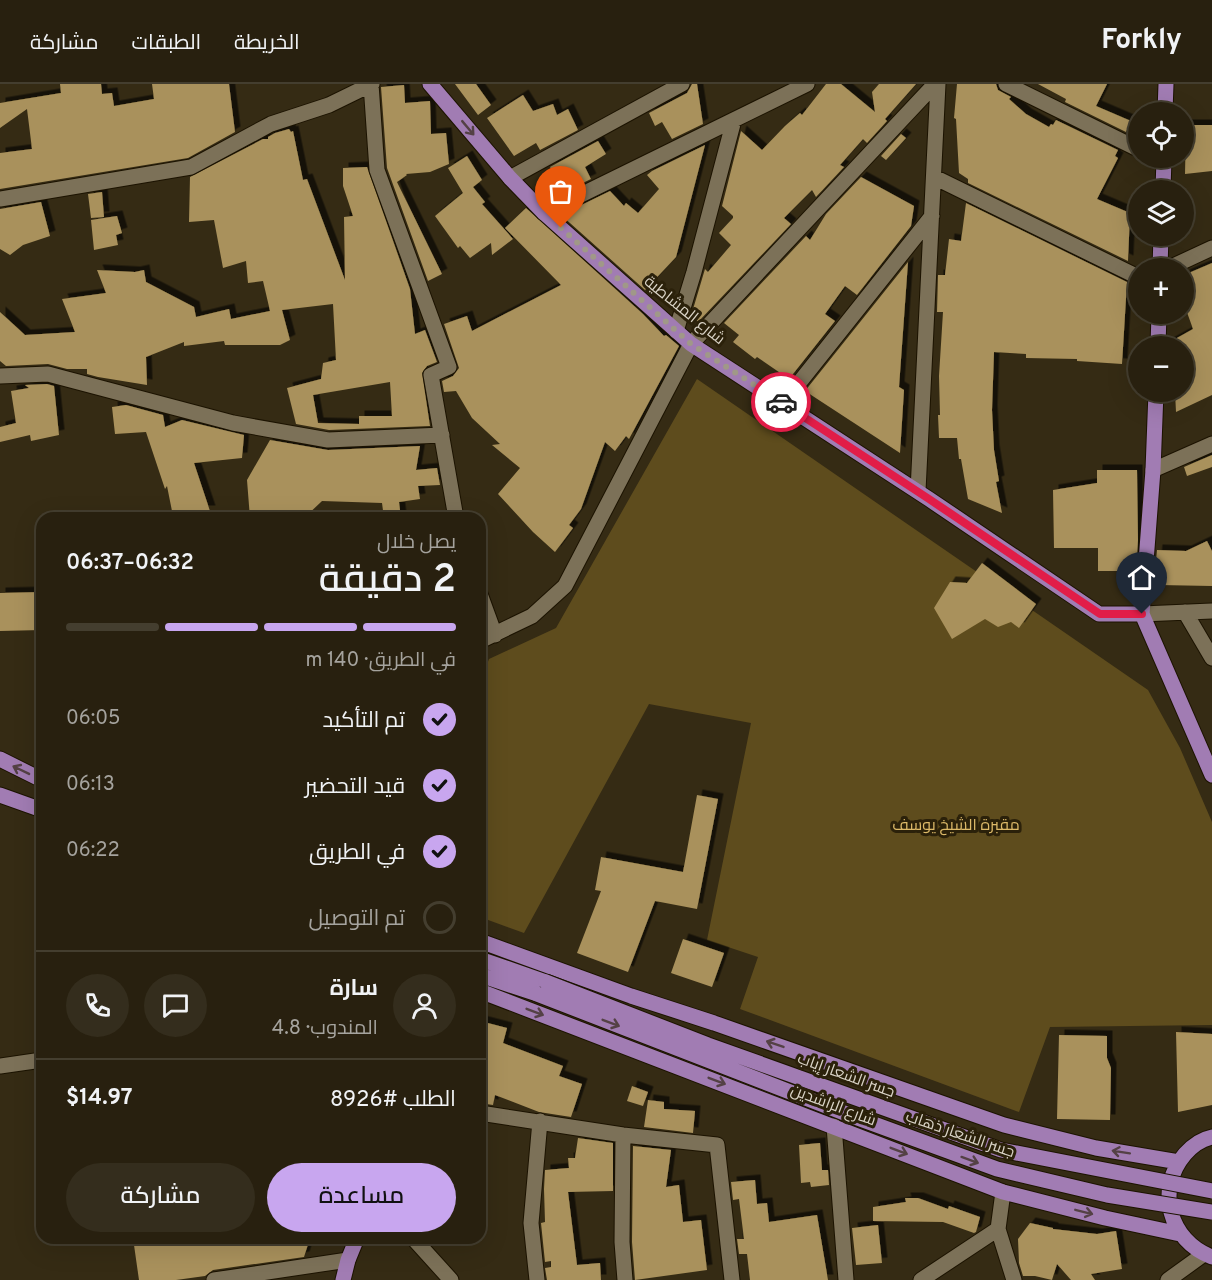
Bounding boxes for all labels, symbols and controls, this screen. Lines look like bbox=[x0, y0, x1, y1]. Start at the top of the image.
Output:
text: Forkly bbox=[1101, 23, 1182, 59]
text: مشاركة bbox=[30, 30, 99, 57]
text: الطبقات bbox=[132, 30, 201, 57]
text: الخريطة bbox=[234, 30, 300, 57]
map controls bbox=[1128, 102, 1194, 402]
button: locate bbox=[1128, 102, 1194, 168]
one-way arrow bbox=[461, 120, 475, 135]
pin bbox=[535, 166, 586, 228]
icon: bag bbox=[544, 175, 577, 208]
button: layers bbox=[1128, 180, 1194, 246]
button: + bbox=[1128, 258, 1194, 324]
street label: شارع المشاطية bbox=[639, 272, 729, 350]
button: − bbox=[1128, 336, 1194, 402]
courier bbox=[751, 372, 811, 432]
icon: car bbox=[765, 386, 798, 419]
text: يصل خلال bbox=[377, 530, 456, 556]
text: 06:32–06:37 bbox=[66, 550, 194, 577]
pin bbox=[1116, 552, 1167, 614]
text: 2 دقيقة bbox=[319, 557, 456, 606]
icon: home bbox=[1125, 561, 1158, 594]
text: في الطريق · 140 m bbox=[305, 648, 456, 674]
icon: check bbox=[423, 703, 456, 736]
text: 06:05 bbox=[66, 706, 121, 732]
text: تم التأكيد bbox=[323, 708, 405, 735]
one-way arrow bbox=[12, 763, 30, 775]
icon: check bbox=[423, 769, 456, 802]
text: 06:13 bbox=[66, 772, 115, 798]
text: قيد التحضير bbox=[305, 774, 405, 801]
park label: مقبرة الشيخ يوسف bbox=[892, 816, 1020, 836]
icon: check bbox=[423, 835, 456, 868]
text: 06:22 bbox=[66, 838, 120, 864]
text: في الطريق bbox=[309, 840, 405, 867]
text: تم التوصيل bbox=[308, 906, 405, 933]
button: phone bbox=[66, 974, 129, 1037]
button: chat bbox=[144, 974, 207, 1037]
button: person bbox=[393, 974, 456, 1037]
text: سارة bbox=[330, 976, 378, 1003]
one-way arrow bbox=[525, 1007, 543, 1018]
text: المندوب · 4.8 bbox=[272, 1016, 378, 1042]
one-way arrow bbox=[602, 1018, 620, 1029]
one-way arrow bbox=[766, 1038, 785, 1049]
street label: جسر الشعار إياب bbox=[795, 1049, 897, 1103]
one-way arrow bbox=[707, 1076, 726, 1087]
street label: شارع الراشدين bbox=[787, 1081, 879, 1131]
text: $14.97 bbox=[66, 1085, 132, 1112]
text: الطلب #8926 bbox=[330, 1087, 456, 1114]
street label: جسر الشعار ذهاب bbox=[903, 1107, 1017, 1163]
one-way arrow bbox=[889, 1146, 908, 1157]
one-way arrow bbox=[1112, 1147, 1131, 1158]
one-way arrow bbox=[960, 1155, 979, 1166]
button: مشاركة bbox=[66, 1163, 255, 1232]
button: مساعدة bbox=[267, 1163, 456, 1232]
one-way arrow bbox=[1074, 1207, 1093, 1219]

